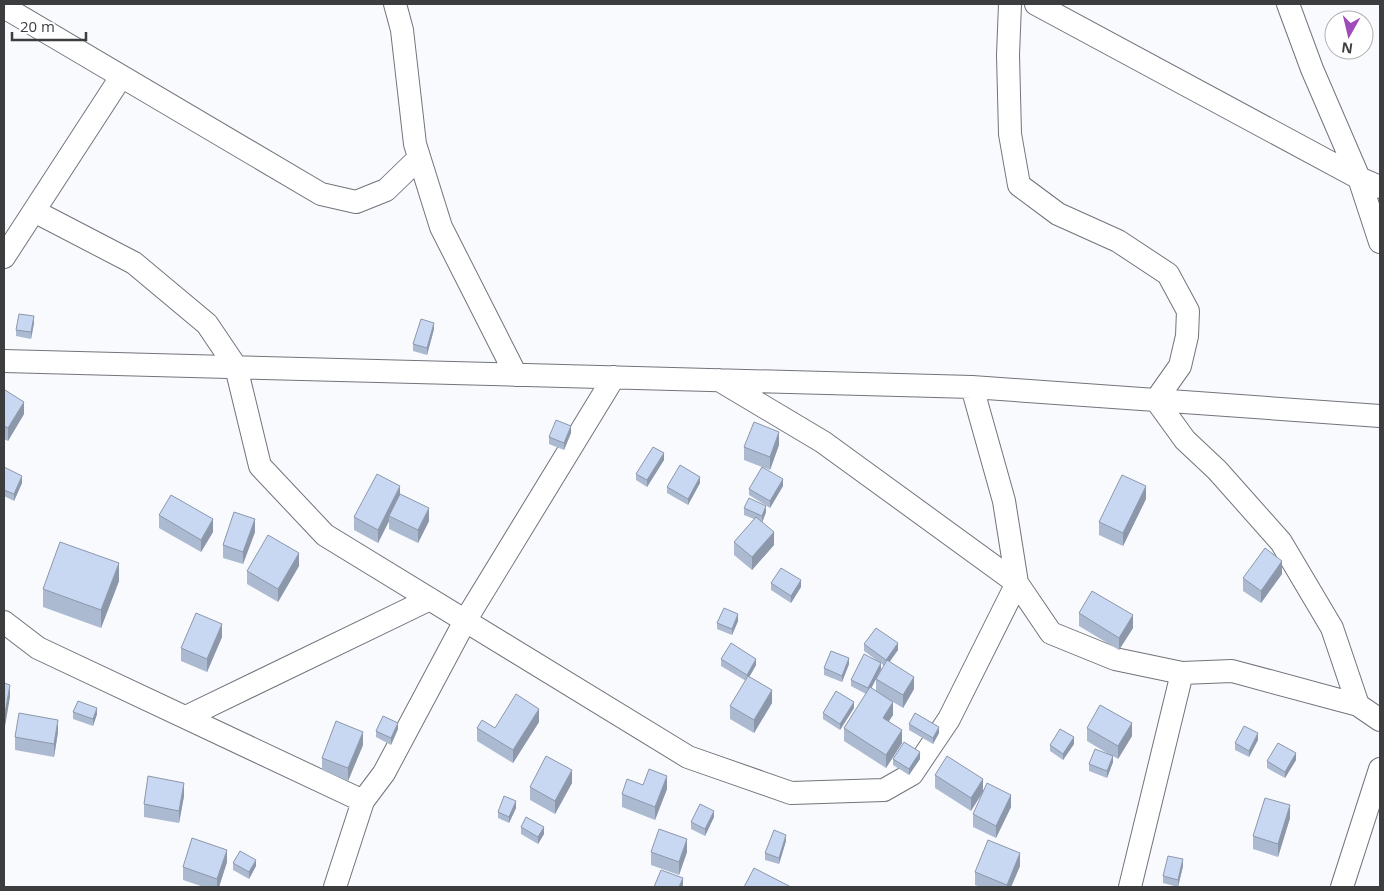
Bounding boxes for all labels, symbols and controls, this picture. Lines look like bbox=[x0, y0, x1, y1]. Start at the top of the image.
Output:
scale bar bbox=[12, 10, 86, 42]
north arrow bbox=[1324, 10, 1374, 60]
text: 20 m bbox=[20, 16, 55, 36]
text: N bbox=[1340, 38, 1354, 59]

